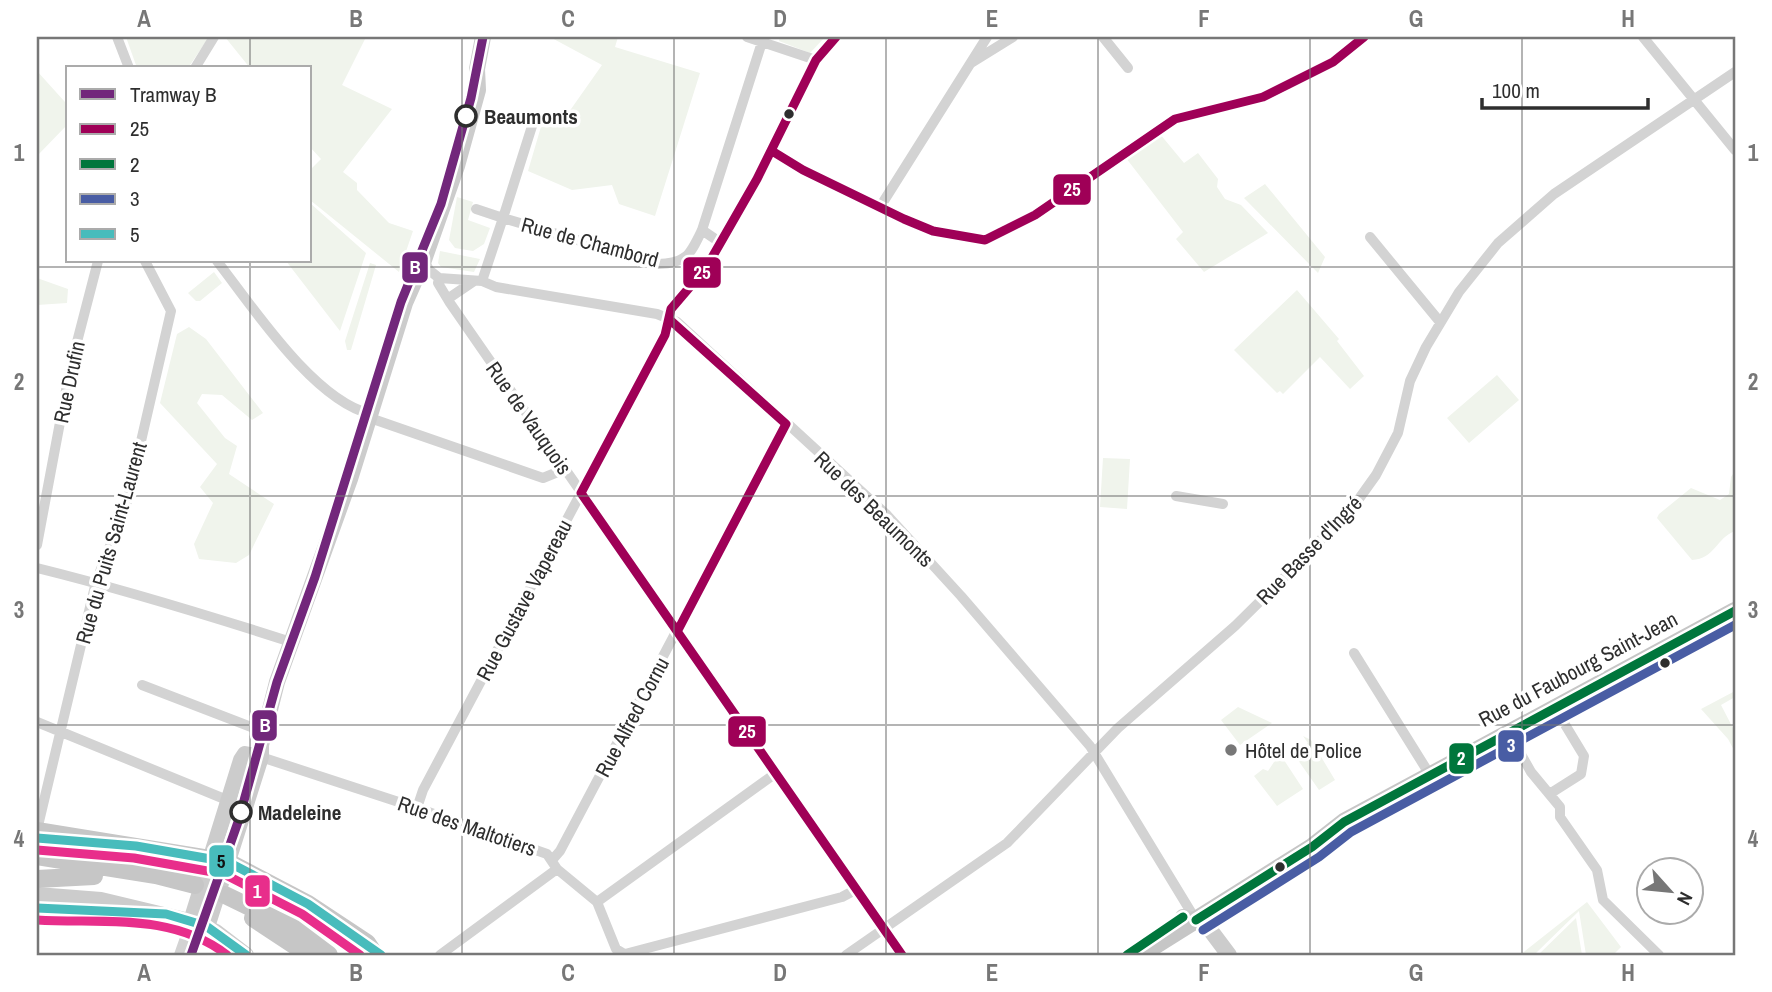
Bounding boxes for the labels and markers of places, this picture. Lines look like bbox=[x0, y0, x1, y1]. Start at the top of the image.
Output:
place label: Beaumonts bbox=[484, 102, 578, 131]
marker: Beaumonts bbox=[455, 105, 477, 127]
unlabelled marker bbox=[782, 107, 796, 121]
unlabelled marker bbox=[1658, 656, 1672, 670]
place label: Hôtel de Police bbox=[1245, 736, 1362, 765]
marker: Hôtel de Police bbox=[1223, 742, 1239, 758]
place label: Madeleine bbox=[258, 798, 341, 827]
marker: Madeleine bbox=[230, 801, 252, 823]
unlabelled marker bbox=[1273, 860, 1287, 874]

